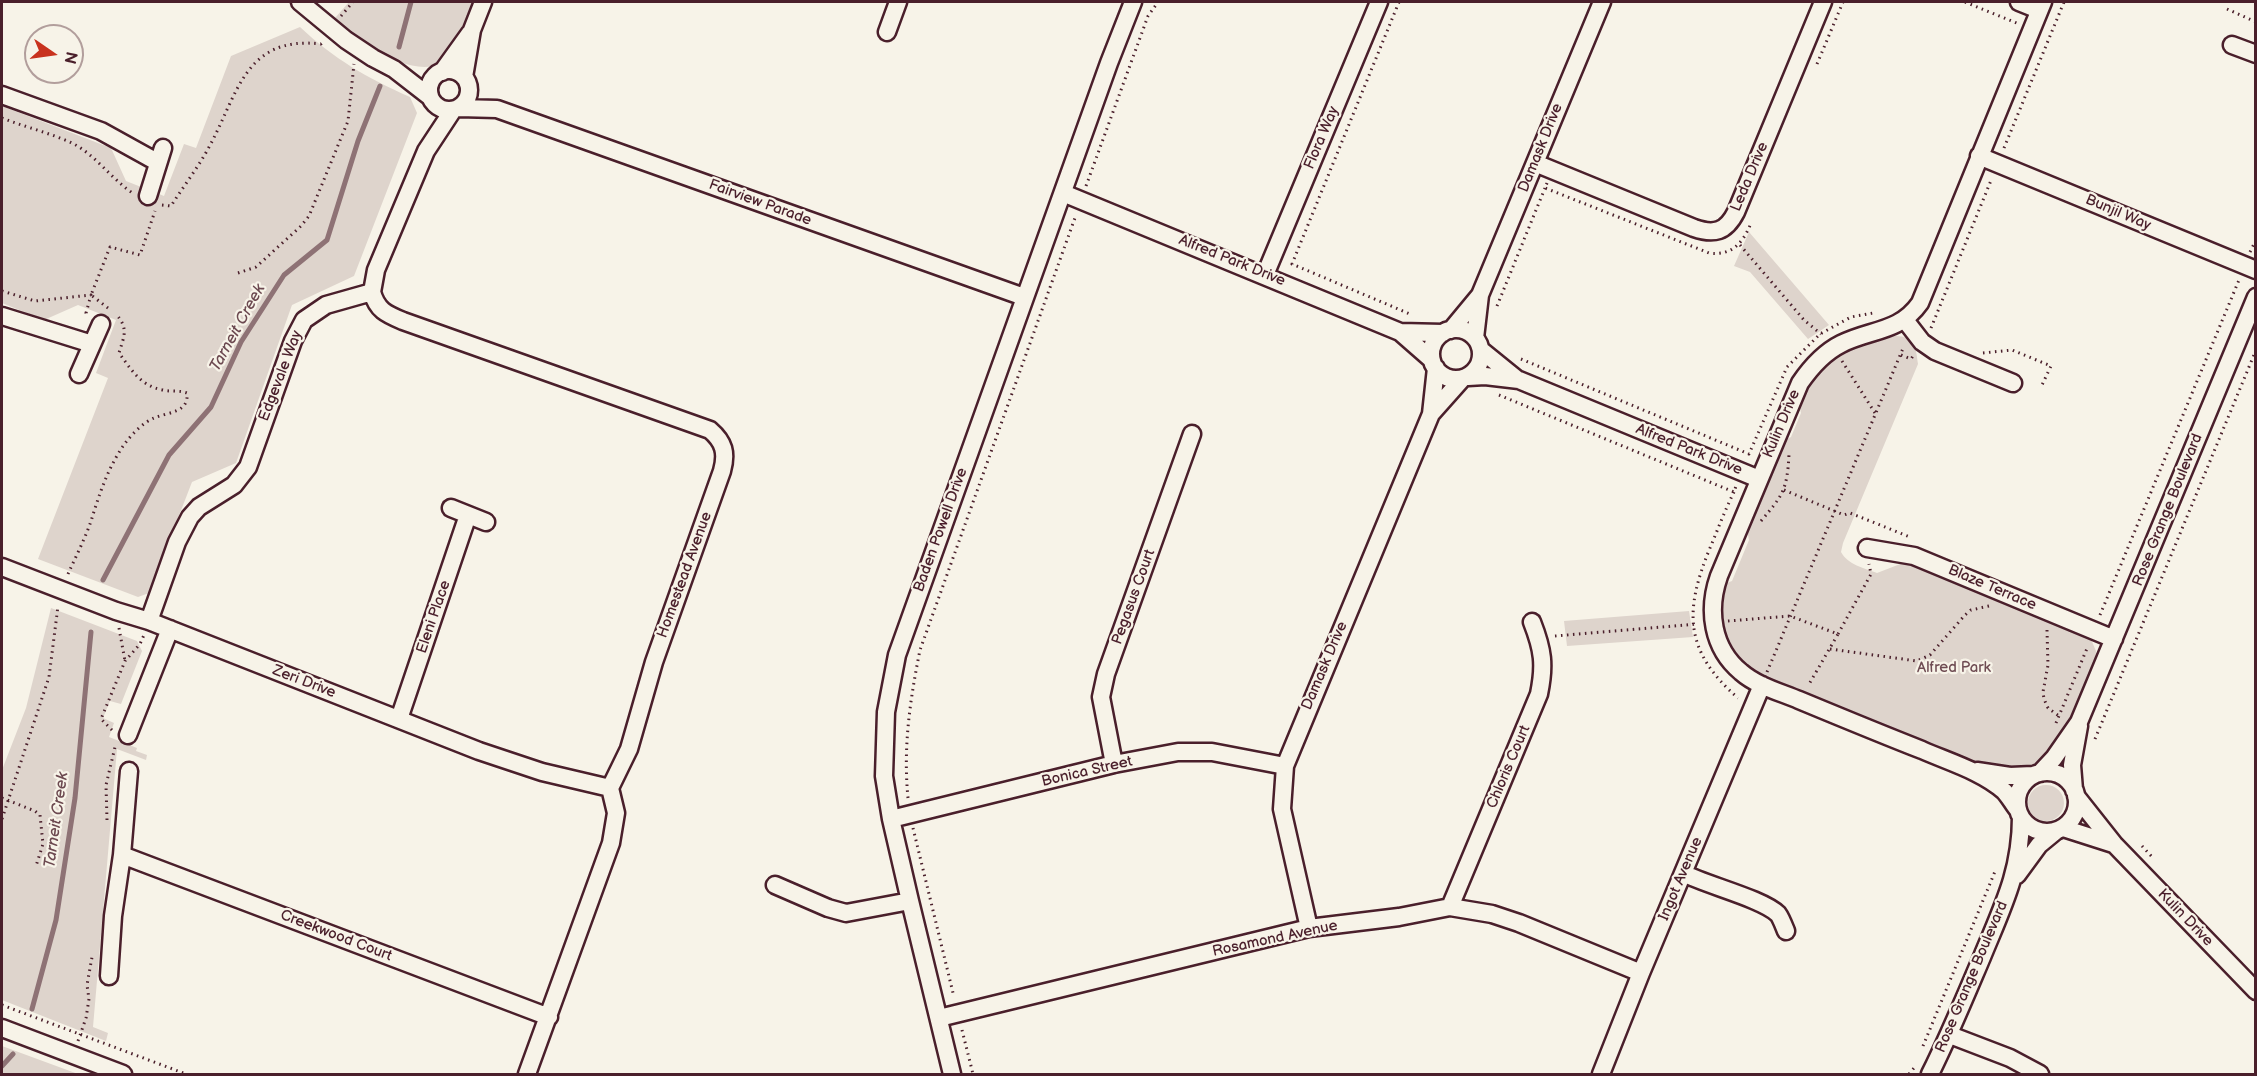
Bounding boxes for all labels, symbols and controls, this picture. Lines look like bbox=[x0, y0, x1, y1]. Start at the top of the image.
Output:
north arrow bbox=[24, 24, 84, 84]
text: N bbox=[59, 50, 81, 66]
street label: Damask Drive bbox=[1515, 101, 1567, 195]
street label: Flora Way bbox=[1301, 104, 1343, 172]
street label: Leda Drive bbox=[1727, 140, 1773, 214]
street label: Fairview Parade bbox=[706, 176, 814, 230]
street label: Bunjil Way bbox=[2082, 191, 2154, 235]
street label: Alfred Park Drive bbox=[1176, 231, 1288, 291]
water label: Tarneit Creek bbox=[206, 281, 270, 375]
street label: Edgevale Way bbox=[255, 328, 307, 424]
street label: Kulin Drive bbox=[1760, 387, 1804, 461]
street label: Alfred Park Drive bbox=[1633, 420, 1745, 480]
street label: Rose Grange Boulevard bbox=[2129, 431, 2207, 589]
street label: Baden Powell Drive bbox=[910, 465, 972, 595]
street label: Homestead Avenue bbox=[654, 510, 716, 640]
street label: Pegasus Court bbox=[1108, 547, 1160, 647]
street label: Blaze Terrace bbox=[1945, 561, 2039, 615]
street label: Eleni Place bbox=[413, 578, 455, 656]
street label: Damask Drive bbox=[1298, 619, 1352, 713]
park label: Alfred Park bbox=[1917, 659, 1991, 677]
street label: Zeri Drive bbox=[270, 662, 338, 702]
street label: Chloris Court bbox=[1483, 723, 1535, 811]
street label: Bonica Street bbox=[1040, 753, 1134, 791]
water label: Tarneit Creek bbox=[41, 771, 73, 869]
street label: Ingot Avenue bbox=[1655, 834, 1707, 924]
street label: Kulin Drive bbox=[2153, 886, 2217, 950]
street label: Rose Grange Boulevard bbox=[1932, 899, 2012, 1055]
street label: Creekwood Court bbox=[278, 906, 394, 966]
street label: Rosamond Avenue bbox=[1211, 917, 1339, 961]

